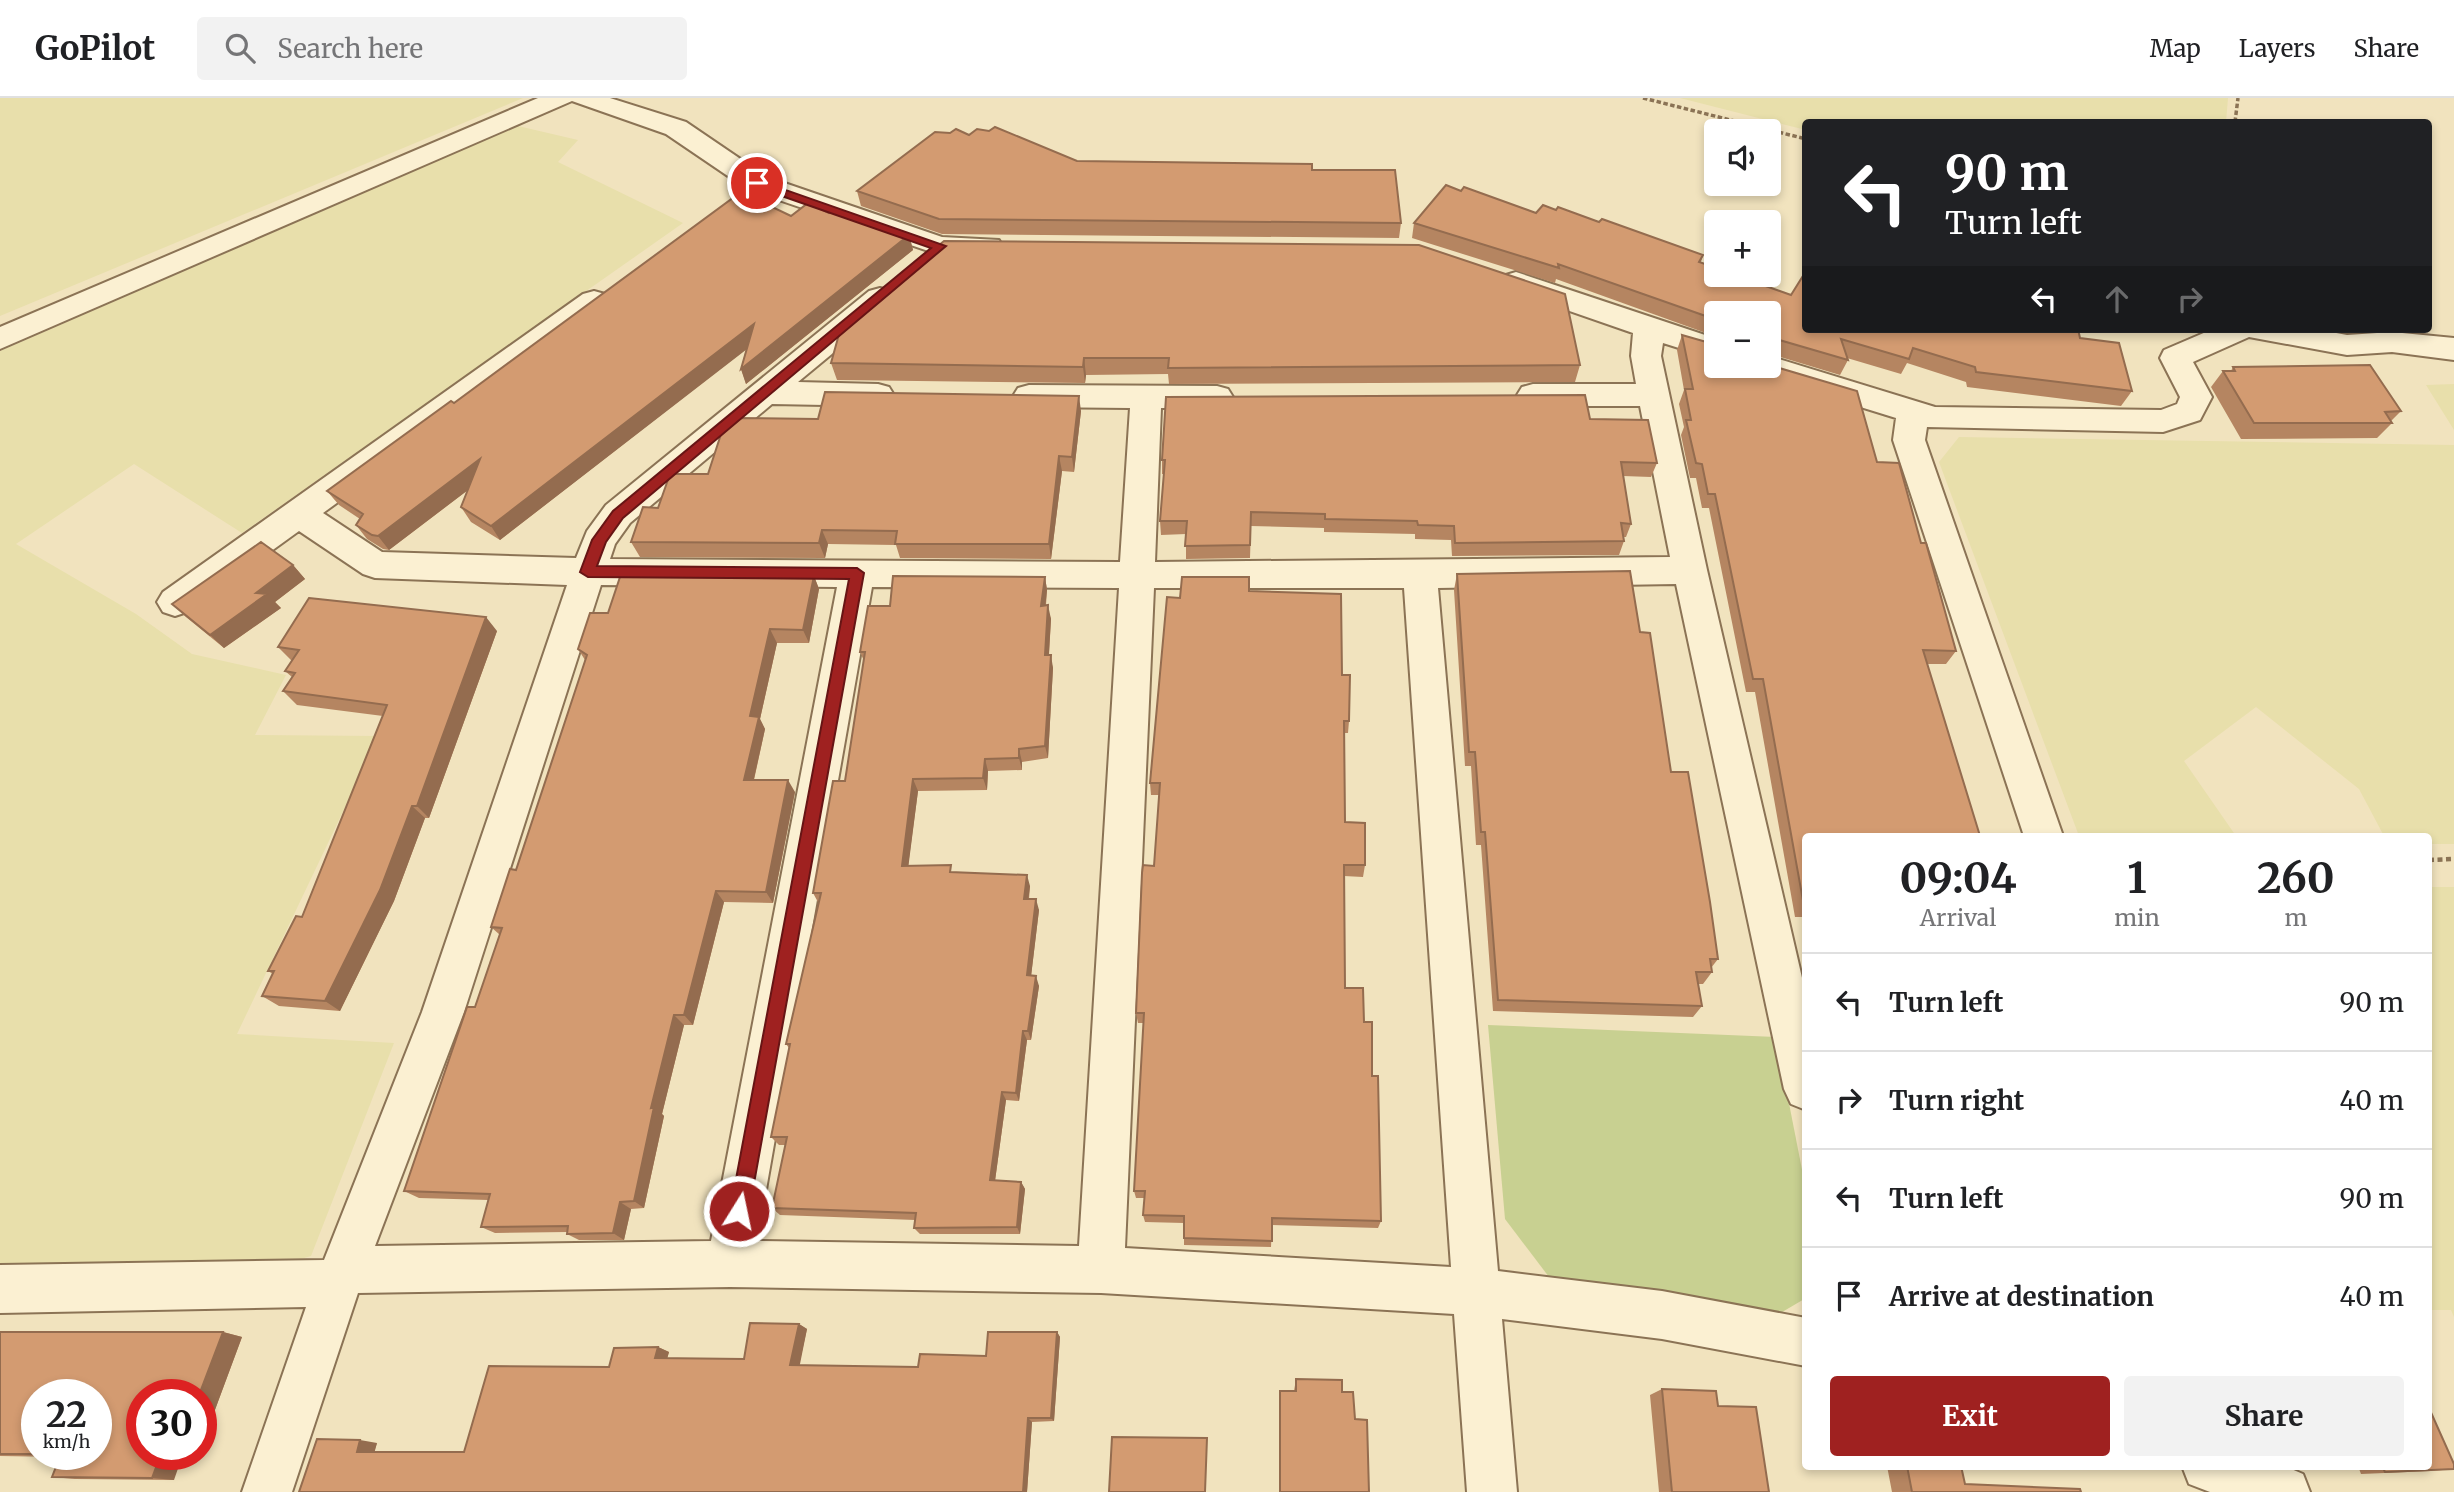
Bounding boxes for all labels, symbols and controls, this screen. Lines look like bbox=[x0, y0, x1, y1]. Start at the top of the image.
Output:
search box bbox=[197, 17, 687, 80]
text: GoPilot bbox=[35, 28, 155, 69]
icon: search bbox=[221, 29, 259, 67]
text: Search here bbox=[277, 32, 423, 65]
text: Map bbox=[2150, 33, 2201, 64]
text: Layers bbox=[2239, 33, 2315, 64]
text: Share bbox=[2353, 33, 2419, 64]
map controls bbox=[1704, 119, 1781, 378]
button: sound bbox=[1704, 119, 1781, 196]
text: 90 m bbox=[1945, 142, 2069, 203]
icon: left bbox=[1830, 147, 1921, 238]
pin bbox=[727, 153, 787, 213]
icon: arrive bbox=[738, 164, 776, 202]
text: Turn left bbox=[1945, 203, 2082, 243]
button: + bbox=[1704, 210, 1781, 287]
icon: left bbox=[2025, 280, 2063, 318]
icon: ahead bbox=[2098, 280, 2136, 318]
icon: right bbox=[2171, 280, 2209, 318]
button: − bbox=[1704, 301, 1781, 378]
text: 09:04 bbox=[1899, 852, 2017, 904]
text: 1 bbox=[2127, 852, 2147, 904]
text: 260 bbox=[2257, 852, 2335, 904]
text: Arrival bbox=[1920, 903, 1997, 932]
text: min bbox=[2114, 903, 2160, 932]
text: m bbox=[2284, 903, 2307, 932]
icon: left bbox=[1830, 983, 1868, 1021]
text: Turn left bbox=[1889, 986, 2003, 1019]
text: 90 m bbox=[2340, 986, 2404, 1019]
icon: right bbox=[1830, 1081, 1868, 1119]
text: Turn right bbox=[1889, 1084, 2024, 1117]
text: 40 m bbox=[2340, 1084, 2404, 1117]
position arrow bbox=[702, 1174, 776, 1248]
icon: left bbox=[1830, 1179, 1868, 1217]
text: Turn left bbox=[1889, 1182, 2003, 1215]
text: 90 m bbox=[2340, 1182, 2404, 1215]
icon: arrive bbox=[1830, 1277, 1868, 1315]
text: Arrive at destination bbox=[1889, 1280, 2154, 1313]
text: 40 m bbox=[2340, 1280, 2404, 1313]
button: Exit bbox=[1830, 1376, 2110, 1456]
button: Share bbox=[2124, 1376, 2404, 1456]
speed limit sign: 30 bbox=[126, 1379, 217, 1470]
text: 22 bbox=[46, 1393, 87, 1437]
text: km/h bbox=[43, 1430, 90, 1453]

